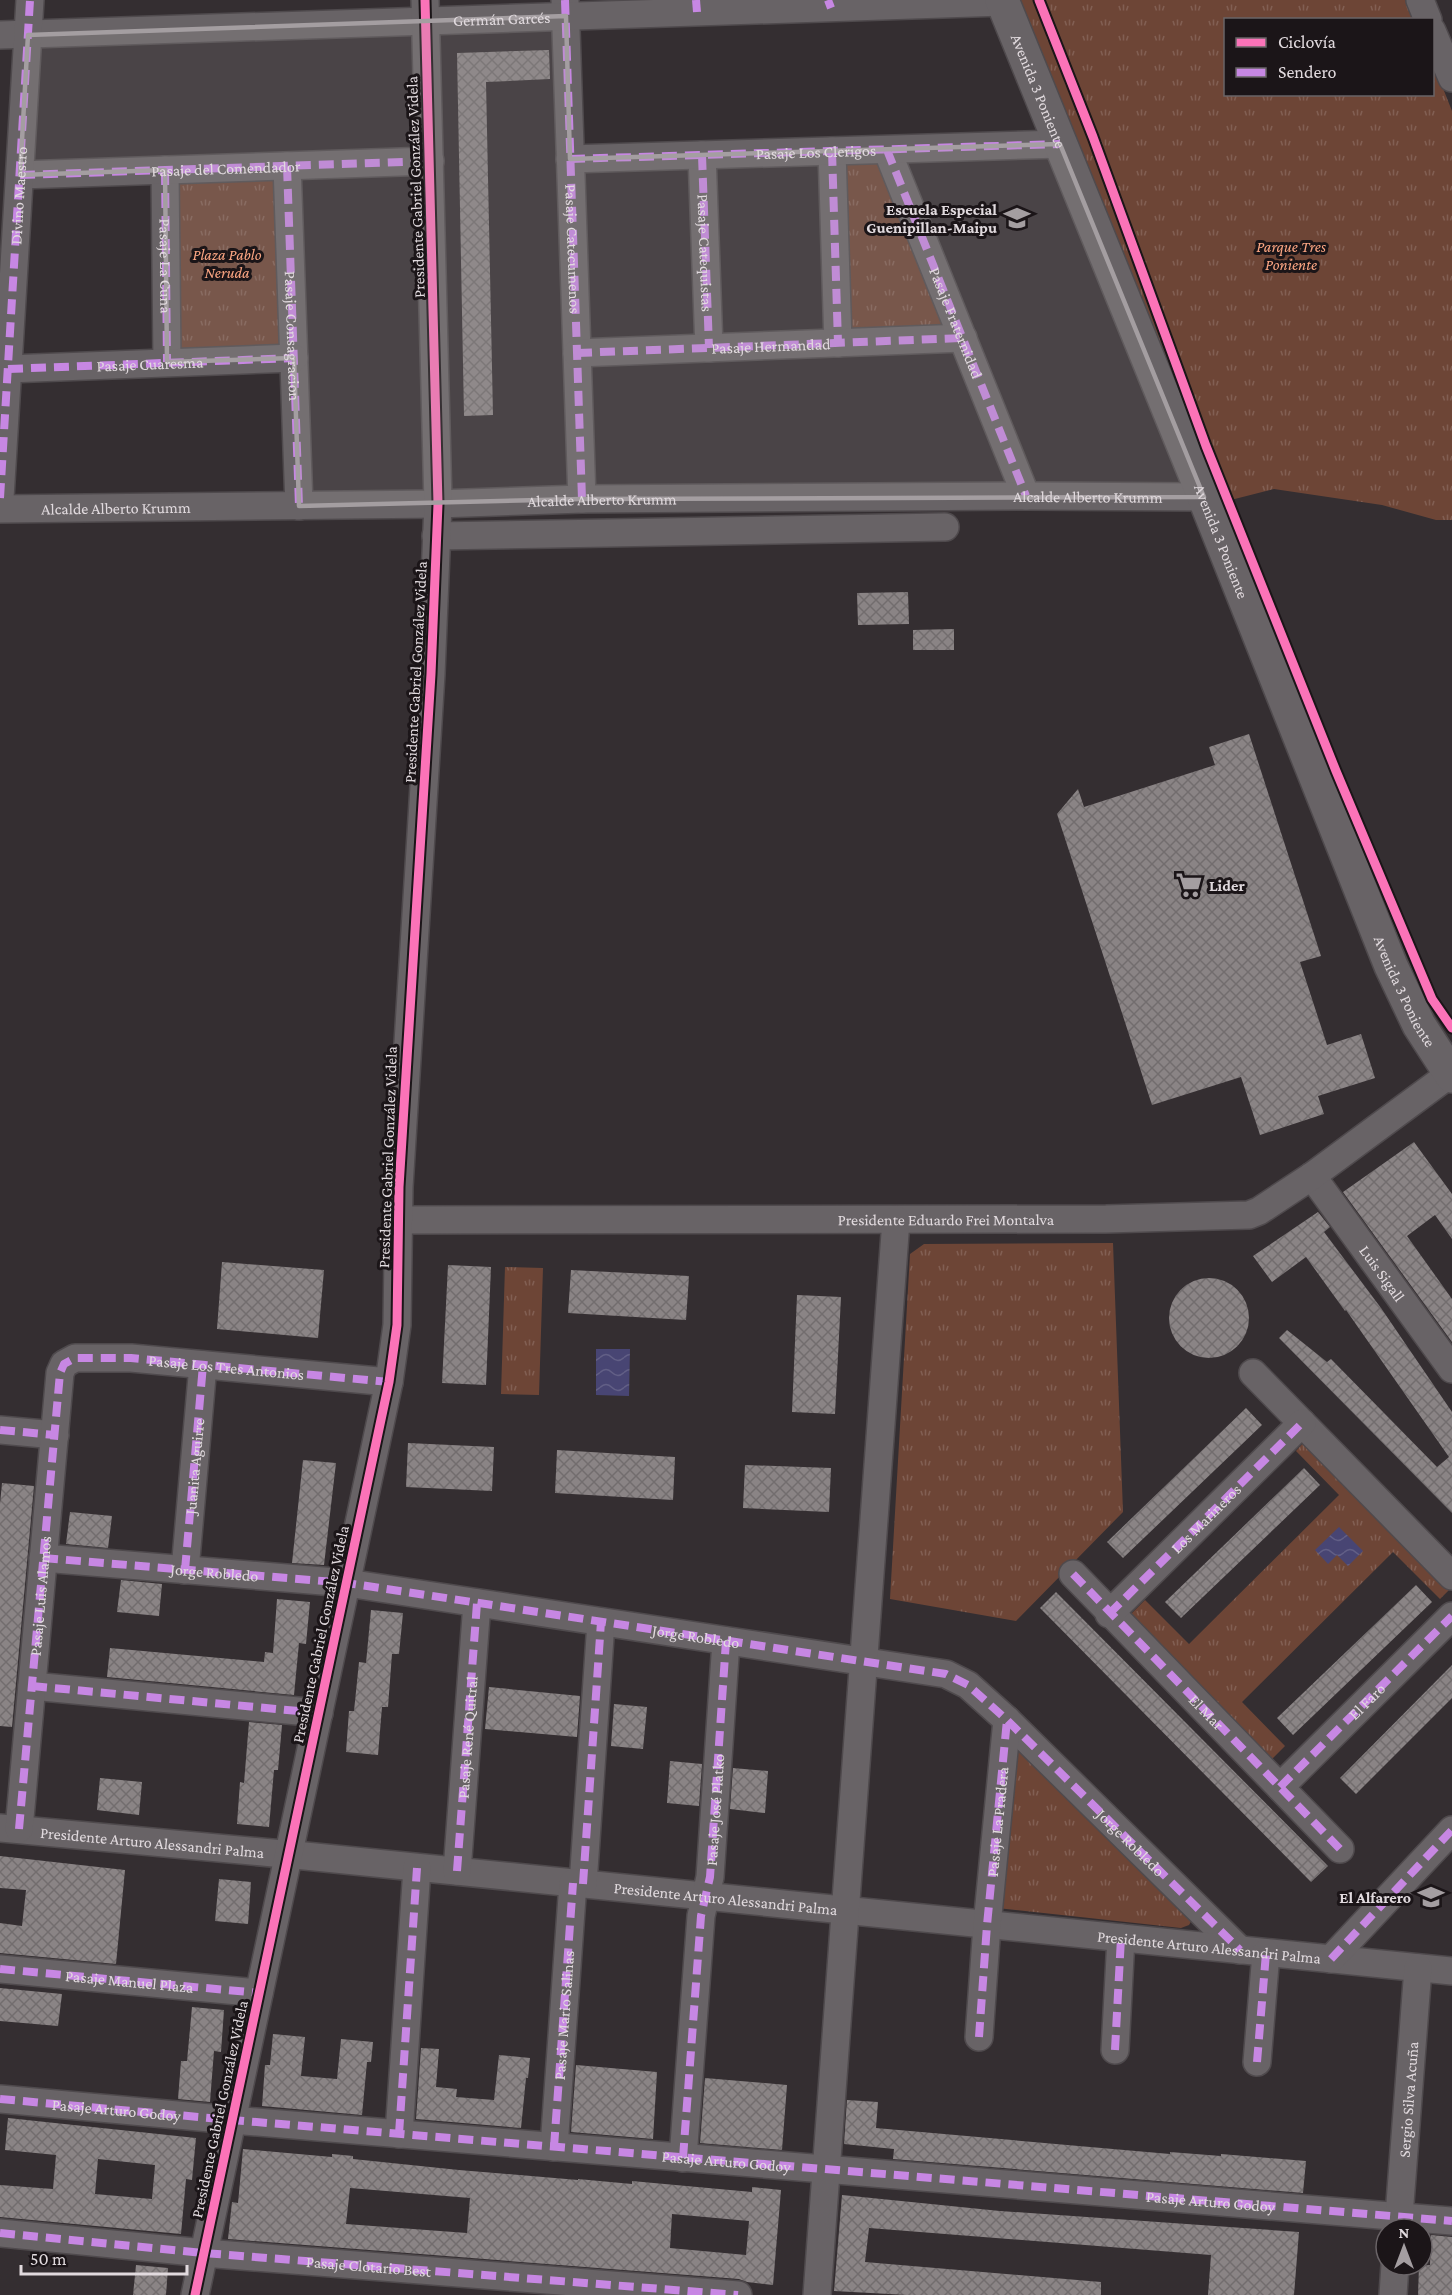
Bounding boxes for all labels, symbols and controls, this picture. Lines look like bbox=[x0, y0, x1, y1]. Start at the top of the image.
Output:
street label: Germán Garcés bbox=[453, 9, 551, 29]
legend bbox=[1224, 18, 1434, 96]
street label: Avenida 3 Poniente bbox=[1008, 31, 1069, 150]
text: Ciclovía bbox=[1278, 32, 1336, 52]
text: Sendero bbox=[1278, 62, 1336, 82]
street label: Presidente Gabriel González Videla bbox=[403, 75, 428, 298]
street label: Pasaje Los Clerigos bbox=[755, 142, 876, 162]
street label: Divino Maestro bbox=[7, 146, 30, 245]
street label: Pasaje del Comendador bbox=[151, 157, 301, 180]
street label: Pasaje Catecumenos bbox=[562, 184, 584, 314]
street label: Pasaje Catequistas bbox=[694, 194, 716, 312]
place label: Escuela Especial Guenipillan-Maipu bbox=[866, 201, 997, 236]
school or university icon: Escuela Especial Guenipillan-Maipu bbox=[1002, 203, 1032, 233]
street label: Pasaje La Cuna bbox=[156, 218, 175, 314]
park label: Parque Tres Poniente bbox=[1256, 238, 1326, 273]
park label: Plaza Pablo Neruda bbox=[192, 246, 262, 281]
street label: Pasaje Fraternidad bbox=[926, 265, 986, 381]
street label: Pasaje Consagracion bbox=[282, 271, 303, 402]
street label: Pasaje Hermandad bbox=[711, 335, 831, 357]
street label: Pasaje Cuaresma bbox=[96, 353, 204, 375]
street label: Avenida 3 Poniente bbox=[1191, 482, 1252, 601]
street label: Alcalde Alberto Krumm bbox=[1013, 488, 1163, 506]
street label: Alcalde Alberto Krumm bbox=[527, 490, 677, 510]
street label: Alcalde Alberto Krumm bbox=[41, 499, 191, 518]
street label: Presidente Gabriel González Videla bbox=[401, 560, 430, 783]
supermarket icon: Lider bbox=[1174, 870, 1204, 900]
place label: Lider bbox=[1209, 877, 1245, 894]
street label: Avenida 3 Poniente bbox=[1371, 933, 1439, 1050]
street label: Presidente Gabriel González Videla bbox=[375, 1045, 400, 1268]
street label: Presidente Eduardo Frei Montalva bbox=[838, 1211, 1055, 1228]
street label: Luis Sigall bbox=[1356, 1242, 1408, 1305]
street label: Pasaje Los Tres Antonios bbox=[148, 1352, 305, 1383]
street label: Juanita Aguirre bbox=[182, 1418, 207, 1517]
street label: Los Marineros bbox=[1168, 1481, 1244, 1557]
street label: Presidente Gabriel González Videla bbox=[289, 1523, 352, 1744]
street label: Pasaje Luis Alamos bbox=[27, 1535, 54, 1657]
street label: Jorge Robledo bbox=[168, 1560, 259, 1585]
street label: Jorge Robledo bbox=[649, 1621, 741, 1652]
street label: Pasaje René Quitral bbox=[454, 1676, 481, 1799]
street label: El Faro bbox=[1345, 1680, 1389, 1723]
street label: El Mar bbox=[1186, 1691, 1227, 1733]
street label: Pasaje José Platko bbox=[703, 1753, 727, 1866]
street label: Pasaje La Pradera bbox=[984, 1766, 1011, 1878]
street label: Jorge Robledo bbox=[1091, 1804, 1168, 1880]
street label: Presidente Arturo Alessandri Palma bbox=[40, 1824, 266, 1861]
street label: Presidente Arturo Alessandri Palma bbox=[613, 1879, 839, 1918]
school or university icon: El Alfarero bbox=[1416, 1882, 1446, 1912]
place label: El Alfarero bbox=[1339, 1889, 1411, 1906]
street label: Presidente Arturo Alessandri Palma bbox=[1096, 1927, 1322, 1967]
street label: Pasaje Mario Salinas bbox=[551, 1950, 577, 2081]
street label: Pasaje Manuel Plaza bbox=[65, 1967, 195, 1996]
street label: Presidente Gabriel González Videla bbox=[188, 1998, 251, 2219]
street label: Sergio Silva Acuña bbox=[1396, 2040, 1421, 2158]
street label: Pasaje Arturo Godoy bbox=[51, 2096, 182, 2125]
street label: Pasaje Arturo Godoy bbox=[661, 2148, 792, 2176]
street label: Pasaje Arturo Godoy bbox=[1145, 2188, 1276, 2216]
north arrow bbox=[1374, 2217, 1434, 2277]
text: N bbox=[1399, 2224, 1410, 2241]
scale bar bbox=[21, 2238, 188, 2276]
text: 50 m bbox=[30, 2249, 67, 2269]
street label: Pasaje Clotario Best bbox=[305, 2253, 432, 2280]

